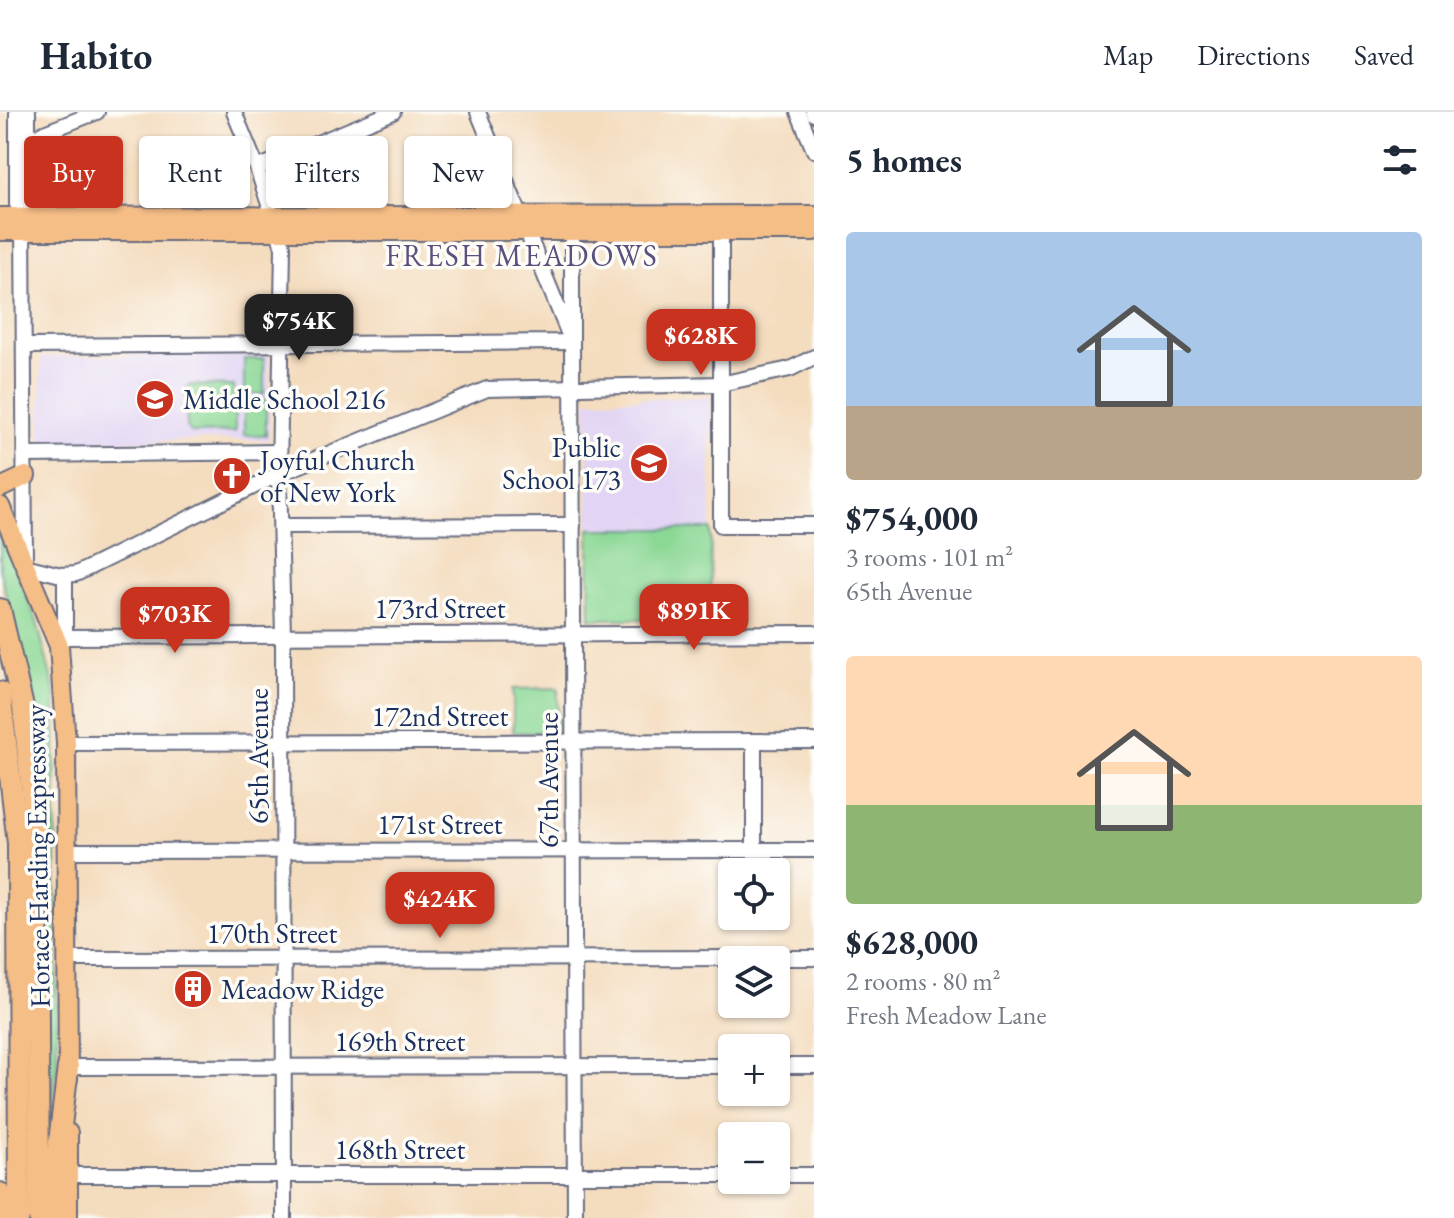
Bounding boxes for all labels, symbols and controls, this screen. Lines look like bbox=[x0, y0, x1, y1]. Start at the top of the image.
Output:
text: Habito bbox=[40, 31, 152, 80]
text: Map bbox=[1103, 37, 1153, 73]
text: Directions bbox=[1197, 37, 1310, 73]
text: Saved bbox=[1354, 37, 1414, 73]
chip: Buy bbox=[24, 136, 123, 208]
chip: Rent bbox=[139, 136, 250, 208]
chip: Filters bbox=[266, 136, 388, 208]
chip: New bbox=[404, 136, 512, 208]
text: 5 homes bbox=[846, 138, 962, 182]
icon: filters bbox=[1378, 138, 1422, 182]
district label: FRESH MEADOWS bbox=[385, 236, 659, 275]
icon: home bbox=[1062, 284, 1206, 428]
pin: $754K bbox=[243, 294, 355, 362]
text: $754K bbox=[262, 303, 336, 337]
pin: $628K bbox=[645, 309, 757, 377]
text: $628K bbox=[664, 318, 738, 352]
school or university icon: Middle School 216 bbox=[134, 378, 176, 420]
place label: Middle School 216 bbox=[183, 381, 385, 417]
place label: Public School 173 bbox=[502, 429, 621, 497]
place label: Joyful Church of New York bbox=[258, 442, 415, 510]
school or university icon: Public School 173 bbox=[628, 442, 670, 484]
church icon: Joyful Church of New York bbox=[211, 455, 253, 497]
text: $754,000 bbox=[846, 496, 978, 540]
text: 3 rooms · 101 m² bbox=[846, 540, 1013, 574]
text: 65th Avenue bbox=[846, 574, 972, 608]
pin: $891K bbox=[638, 584, 750, 652]
pin: $703K bbox=[119, 587, 231, 655]
street label: 173rd Street bbox=[375, 590, 506, 626]
text: $891K bbox=[657, 593, 731, 627]
text: $703K bbox=[138, 596, 212, 630]
street label: 65th Avenue bbox=[240, 688, 276, 824]
street label: 172nd Street bbox=[372, 698, 508, 734]
street label: Horace Harding Expressway bbox=[16, 703, 58, 1008]
icon: home bbox=[1062, 708, 1206, 852]
street label: 67th Avenue bbox=[530, 712, 566, 848]
street label: 171st Street bbox=[377, 806, 503, 842]
map controls bbox=[718, 858, 790, 1194]
button: locate bbox=[718, 858, 790, 930]
pin: $424K bbox=[384, 872, 496, 940]
text: $424K bbox=[403, 881, 477, 915]
street label: 170th Street bbox=[207, 915, 338, 951]
text: $628,000 bbox=[846, 920, 978, 964]
button: layers bbox=[718, 946, 790, 1018]
text: 2 rooms · 80 m² bbox=[846, 964, 1001, 998]
building icon: Meadow Ridge bbox=[172, 968, 214, 1010]
place label: Meadow Ridge bbox=[221, 971, 384, 1007]
text: Fresh Meadow Lane bbox=[846, 998, 1047, 1032]
street label: 169th Street bbox=[335, 1023, 466, 1059]
button: + bbox=[718, 1034, 790, 1106]
button: − bbox=[718, 1122, 790, 1194]
street label: 168th Street bbox=[335, 1131, 466, 1167]

